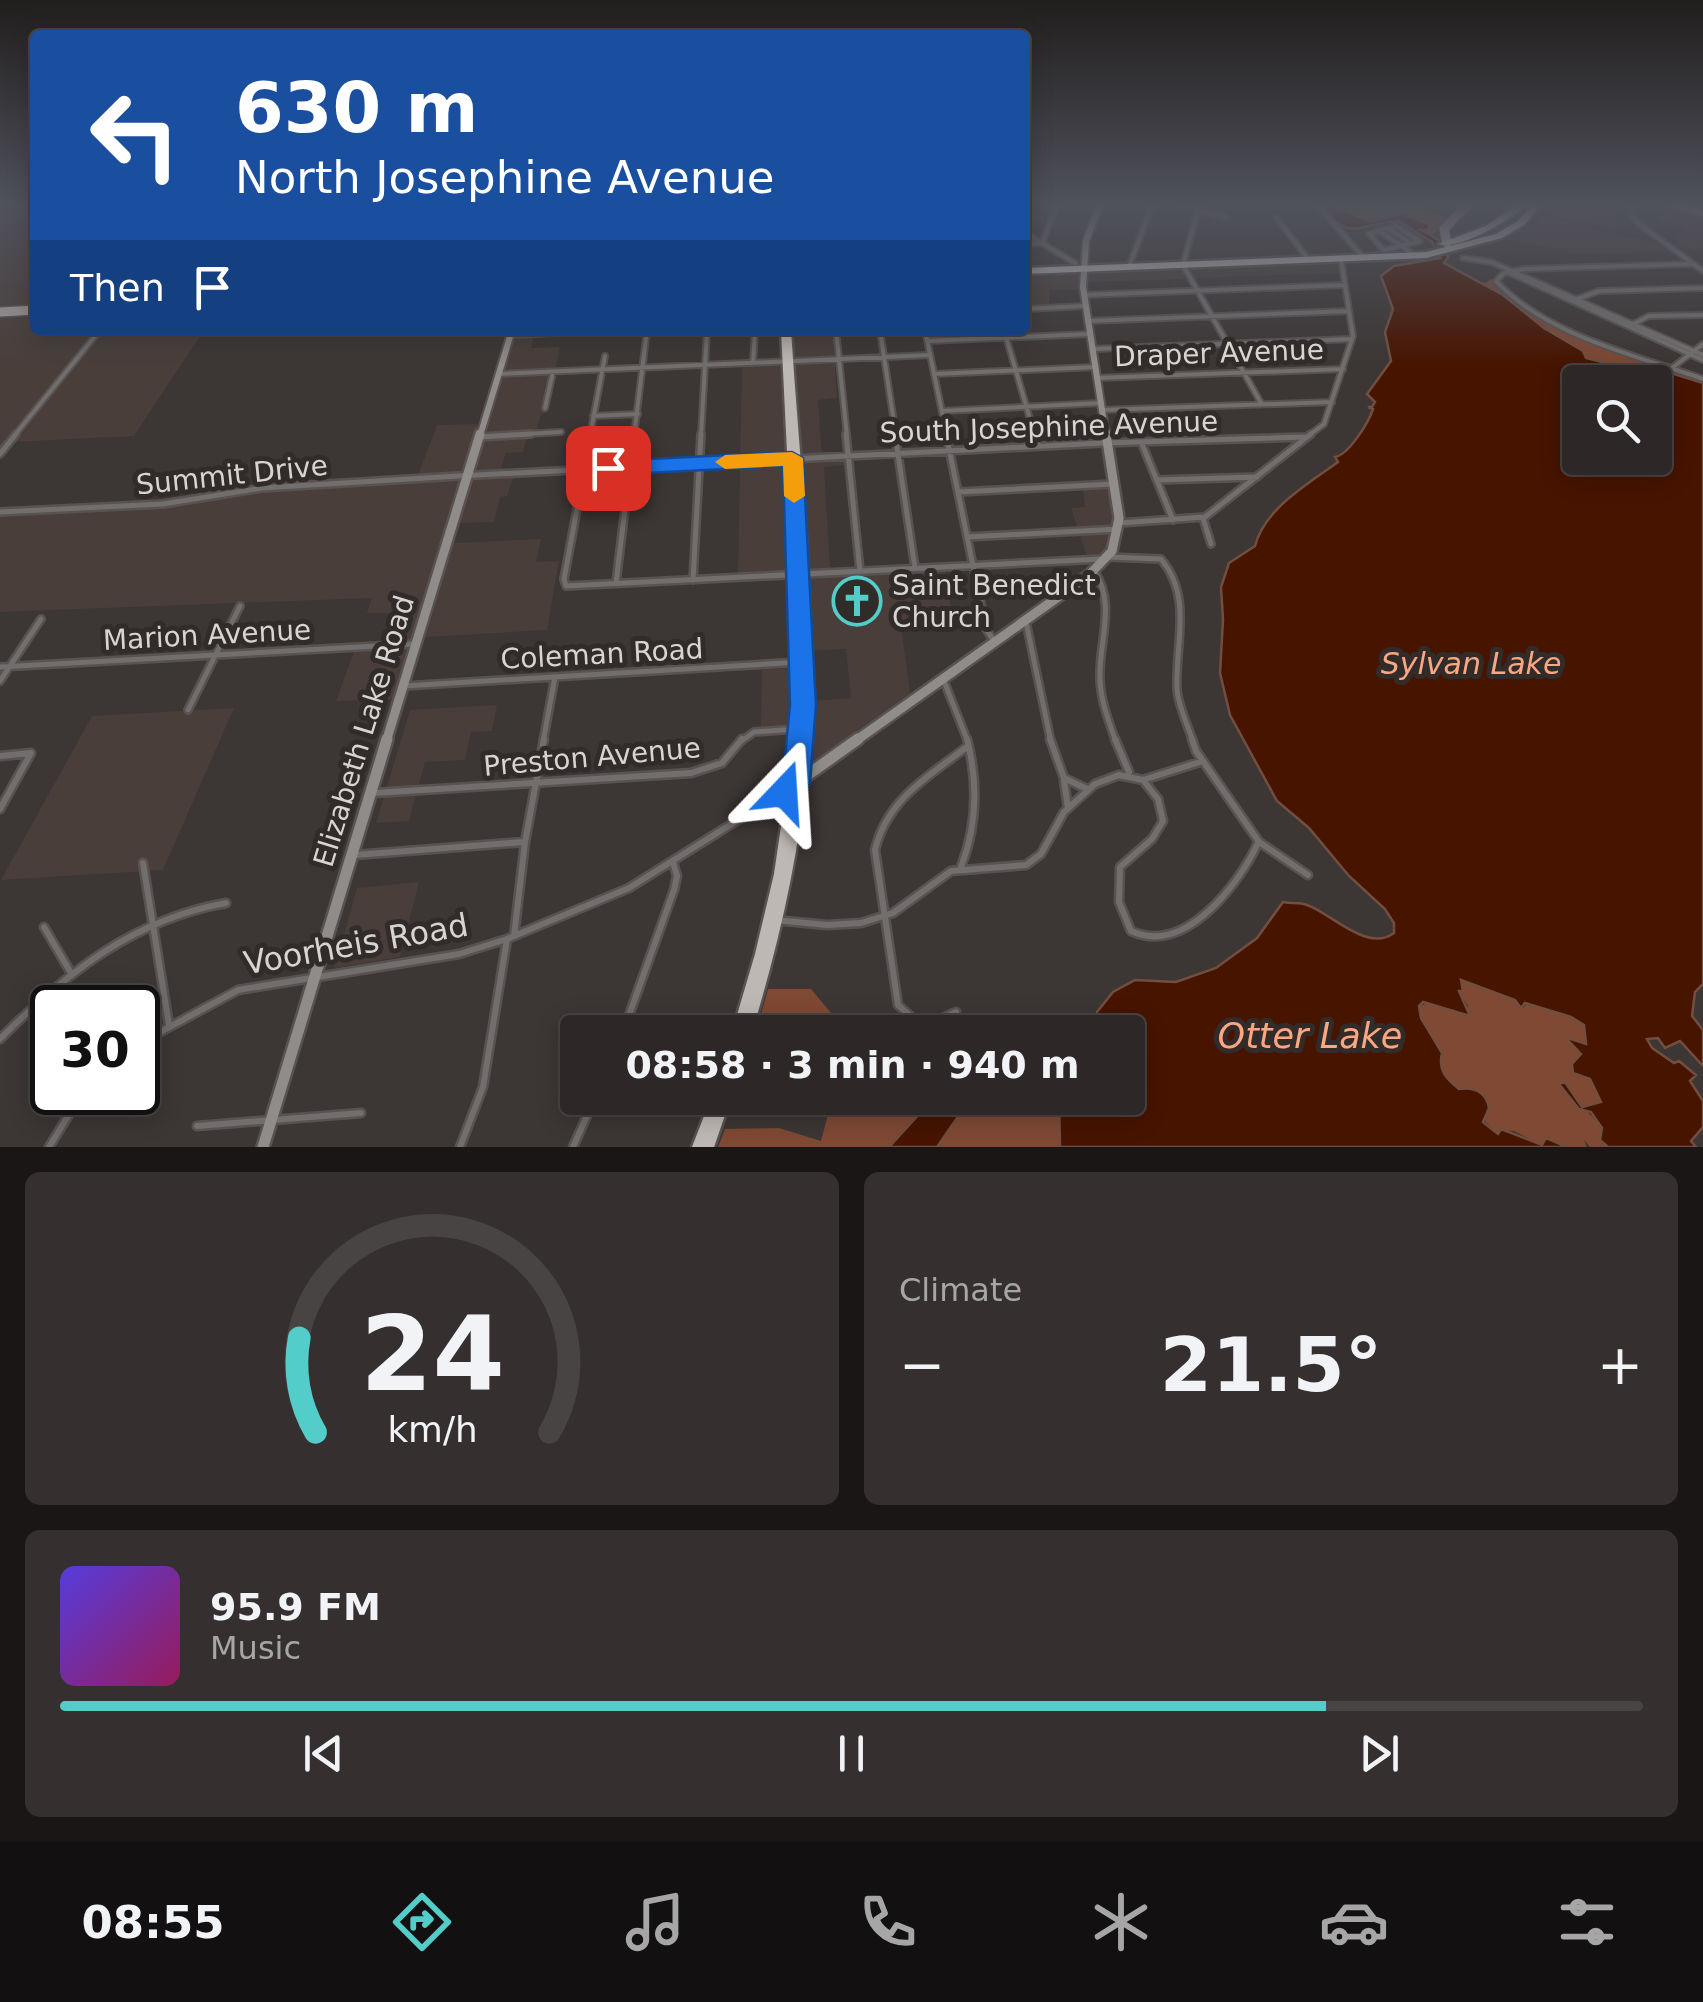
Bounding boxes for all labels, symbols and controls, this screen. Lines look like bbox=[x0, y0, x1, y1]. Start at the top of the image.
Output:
text: 630 m bbox=[235, 67, 478, 149]
icon: left bbox=[70, 70, 200, 200]
text: North Josephine Avenue bbox=[235, 151, 774, 204]
icon: arrive bbox=[185, 260, 240, 315]
text: Then bbox=[70, 266, 165, 310]
street label: Draper Avenue bbox=[1114, 333, 1324, 373]
map controls bbox=[1562, 365, 1672, 475]
button: search bbox=[1562, 365, 1672, 475]
street label: South Josephine Avenue bbox=[879, 405, 1219, 449]
pin bbox=[566, 426, 651, 511]
icon: arrive bbox=[581, 441, 636, 496]
street label: Summit Drive bbox=[135, 449, 329, 501]
place label: Saint Benedict Church bbox=[892, 569, 1096, 634]
church icon: Saint Benedict Church bbox=[831, 575, 883, 627]
street label: Elizabeth Lake Road bbox=[307, 591, 421, 871]
street label: Marion Avenue bbox=[102, 613, 312, 657]
street label: Coleman Road bbox=[500, 632, 704, 676]
water label: Sylvan Lake bbox=[1381, 646, 1561, 681]
street label: Preston Avenue bbox=[482, 731, 702, 783]
position arrow bbox=[732, 740, 836, 844]
street label: Voorheis Road bbox=[241, 906, 471, 982]
speed limit sign: 30 bbox=[30, 985, 160, 1115]
water label: Otter Lake bbox=[1218, 1016, 1402, 1056]
text: 08:58 · 3 min · 940 m bbox=[625, 1043, 1080, 1087]
text: Climate bbox=[899, 1271, 1022, 1309]
text: 24 bbox=[360, 1293, 504, 1415]
text: 21.5° bbox=[1160, 1321, 1382, 1409]
text: − bbox=[899, 1333, 945, 1397]
text: + bbox=[1597, 1333, 1643, 1397]
text: km/h bbox=[387, 1409, 477, 1450]
text: 95.9 FM bbox=[210, 1585, 381, 1629]
text: Music bbox=[210, 1629, 301, 1667]
icon: previous bbox=[296, 1726, 351, 1781]
icon: pause bbox=[824, 1726, 879, 1781]
icon: next bbox=[1352, 1726, 1407, 1781]
icon: directions bbox=[387, 1887, 457, 1957]
icon: music bbox=[620, 1887, 690, 1957]
icon: phone bbox=[853, 1887, 923, 1957]
icon: climate bbox=[1086, 1887, 1156, 1957]
icon: car bbox=[1319, 1887, 1389, 1957]
icon: filters bbox=[1552, 1887, 1622, 1957]
text: 08:55 bbox=[81, 1896, 225, 1949]

